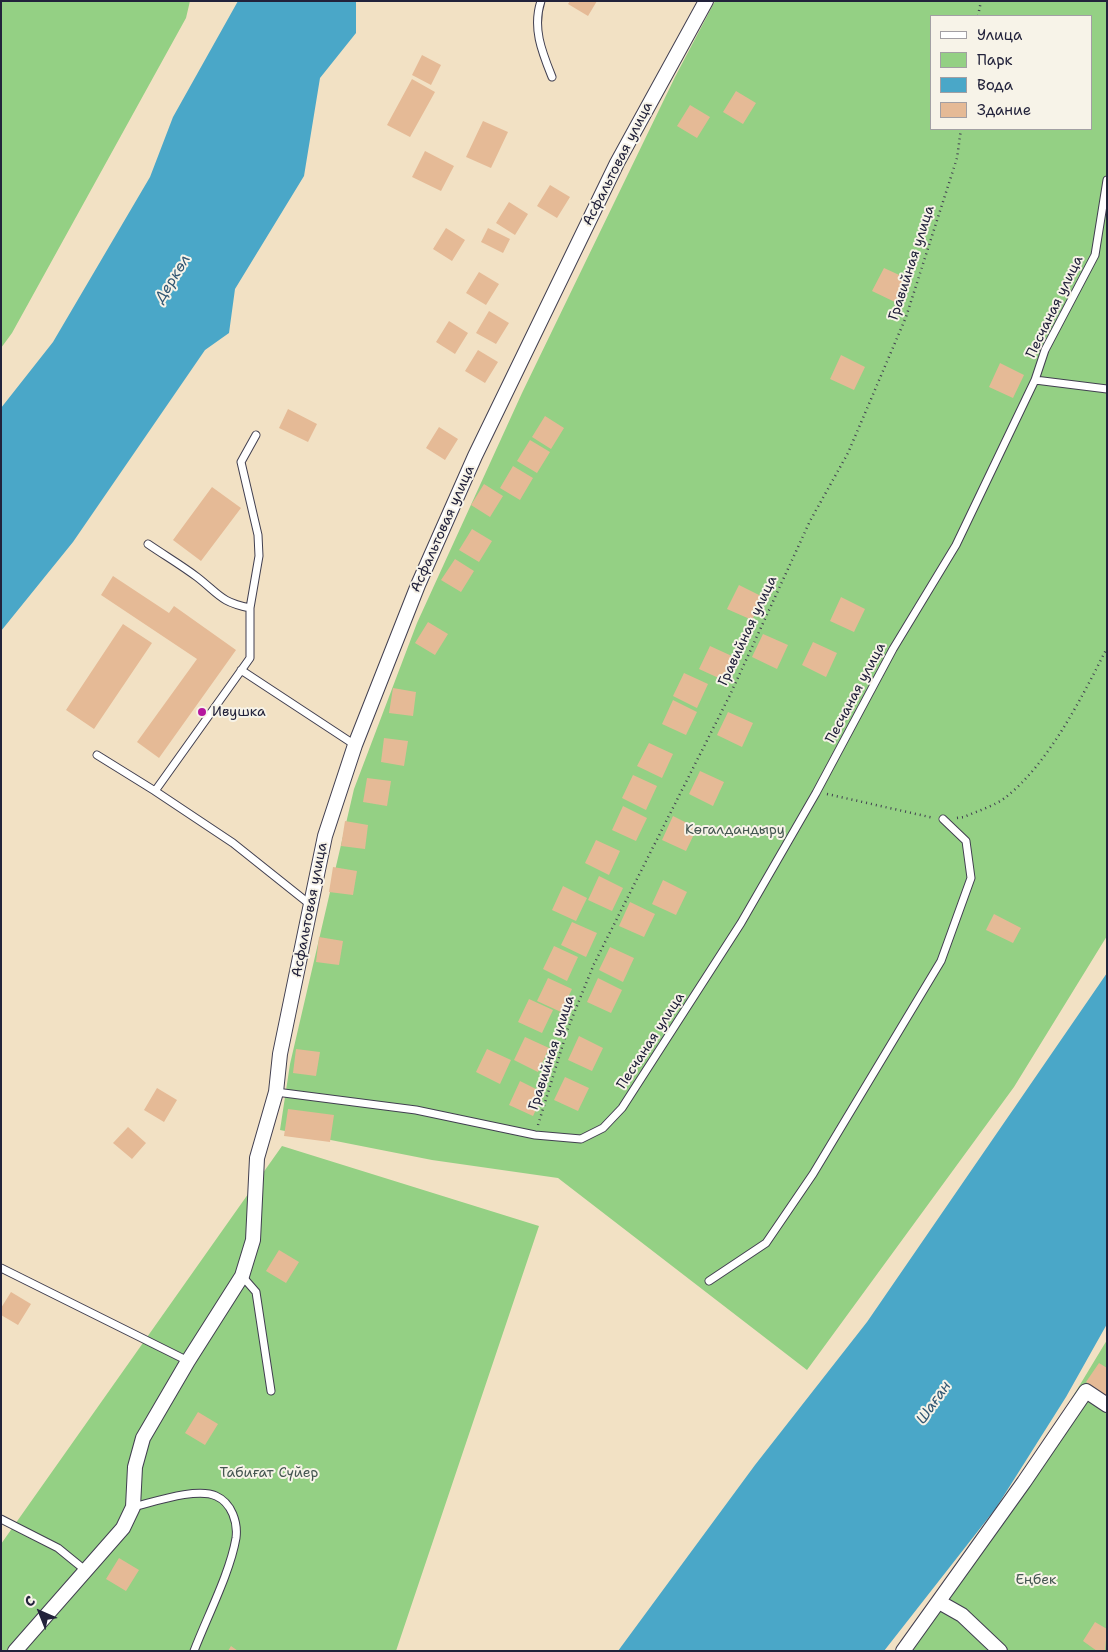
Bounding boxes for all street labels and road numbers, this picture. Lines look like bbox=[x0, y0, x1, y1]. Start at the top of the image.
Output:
street label: Асфальтовая улица bbox=[579, 99, 657, 229]
street label: Гравийная улица bbox=[886, 204, 938, 322]
street label: Песчаная улица bbox=[1023, 253, 1087, 361]
street label: Асфальтовая улица bbox=[408, 463, 478, 595]
street label: Гравийная улица bbox=[715, 573, 781, 689]
street label: Песчаная улица bbox=[822, 640, 890, 746]
street label: Асфальтовая улица bbox=[289, 841, 331, 979]
street label: Песчаная улица bbox=[614, 990, 688, 1092]
street label: Гравийная улица bbox=[526, 994, 578, 1112]

